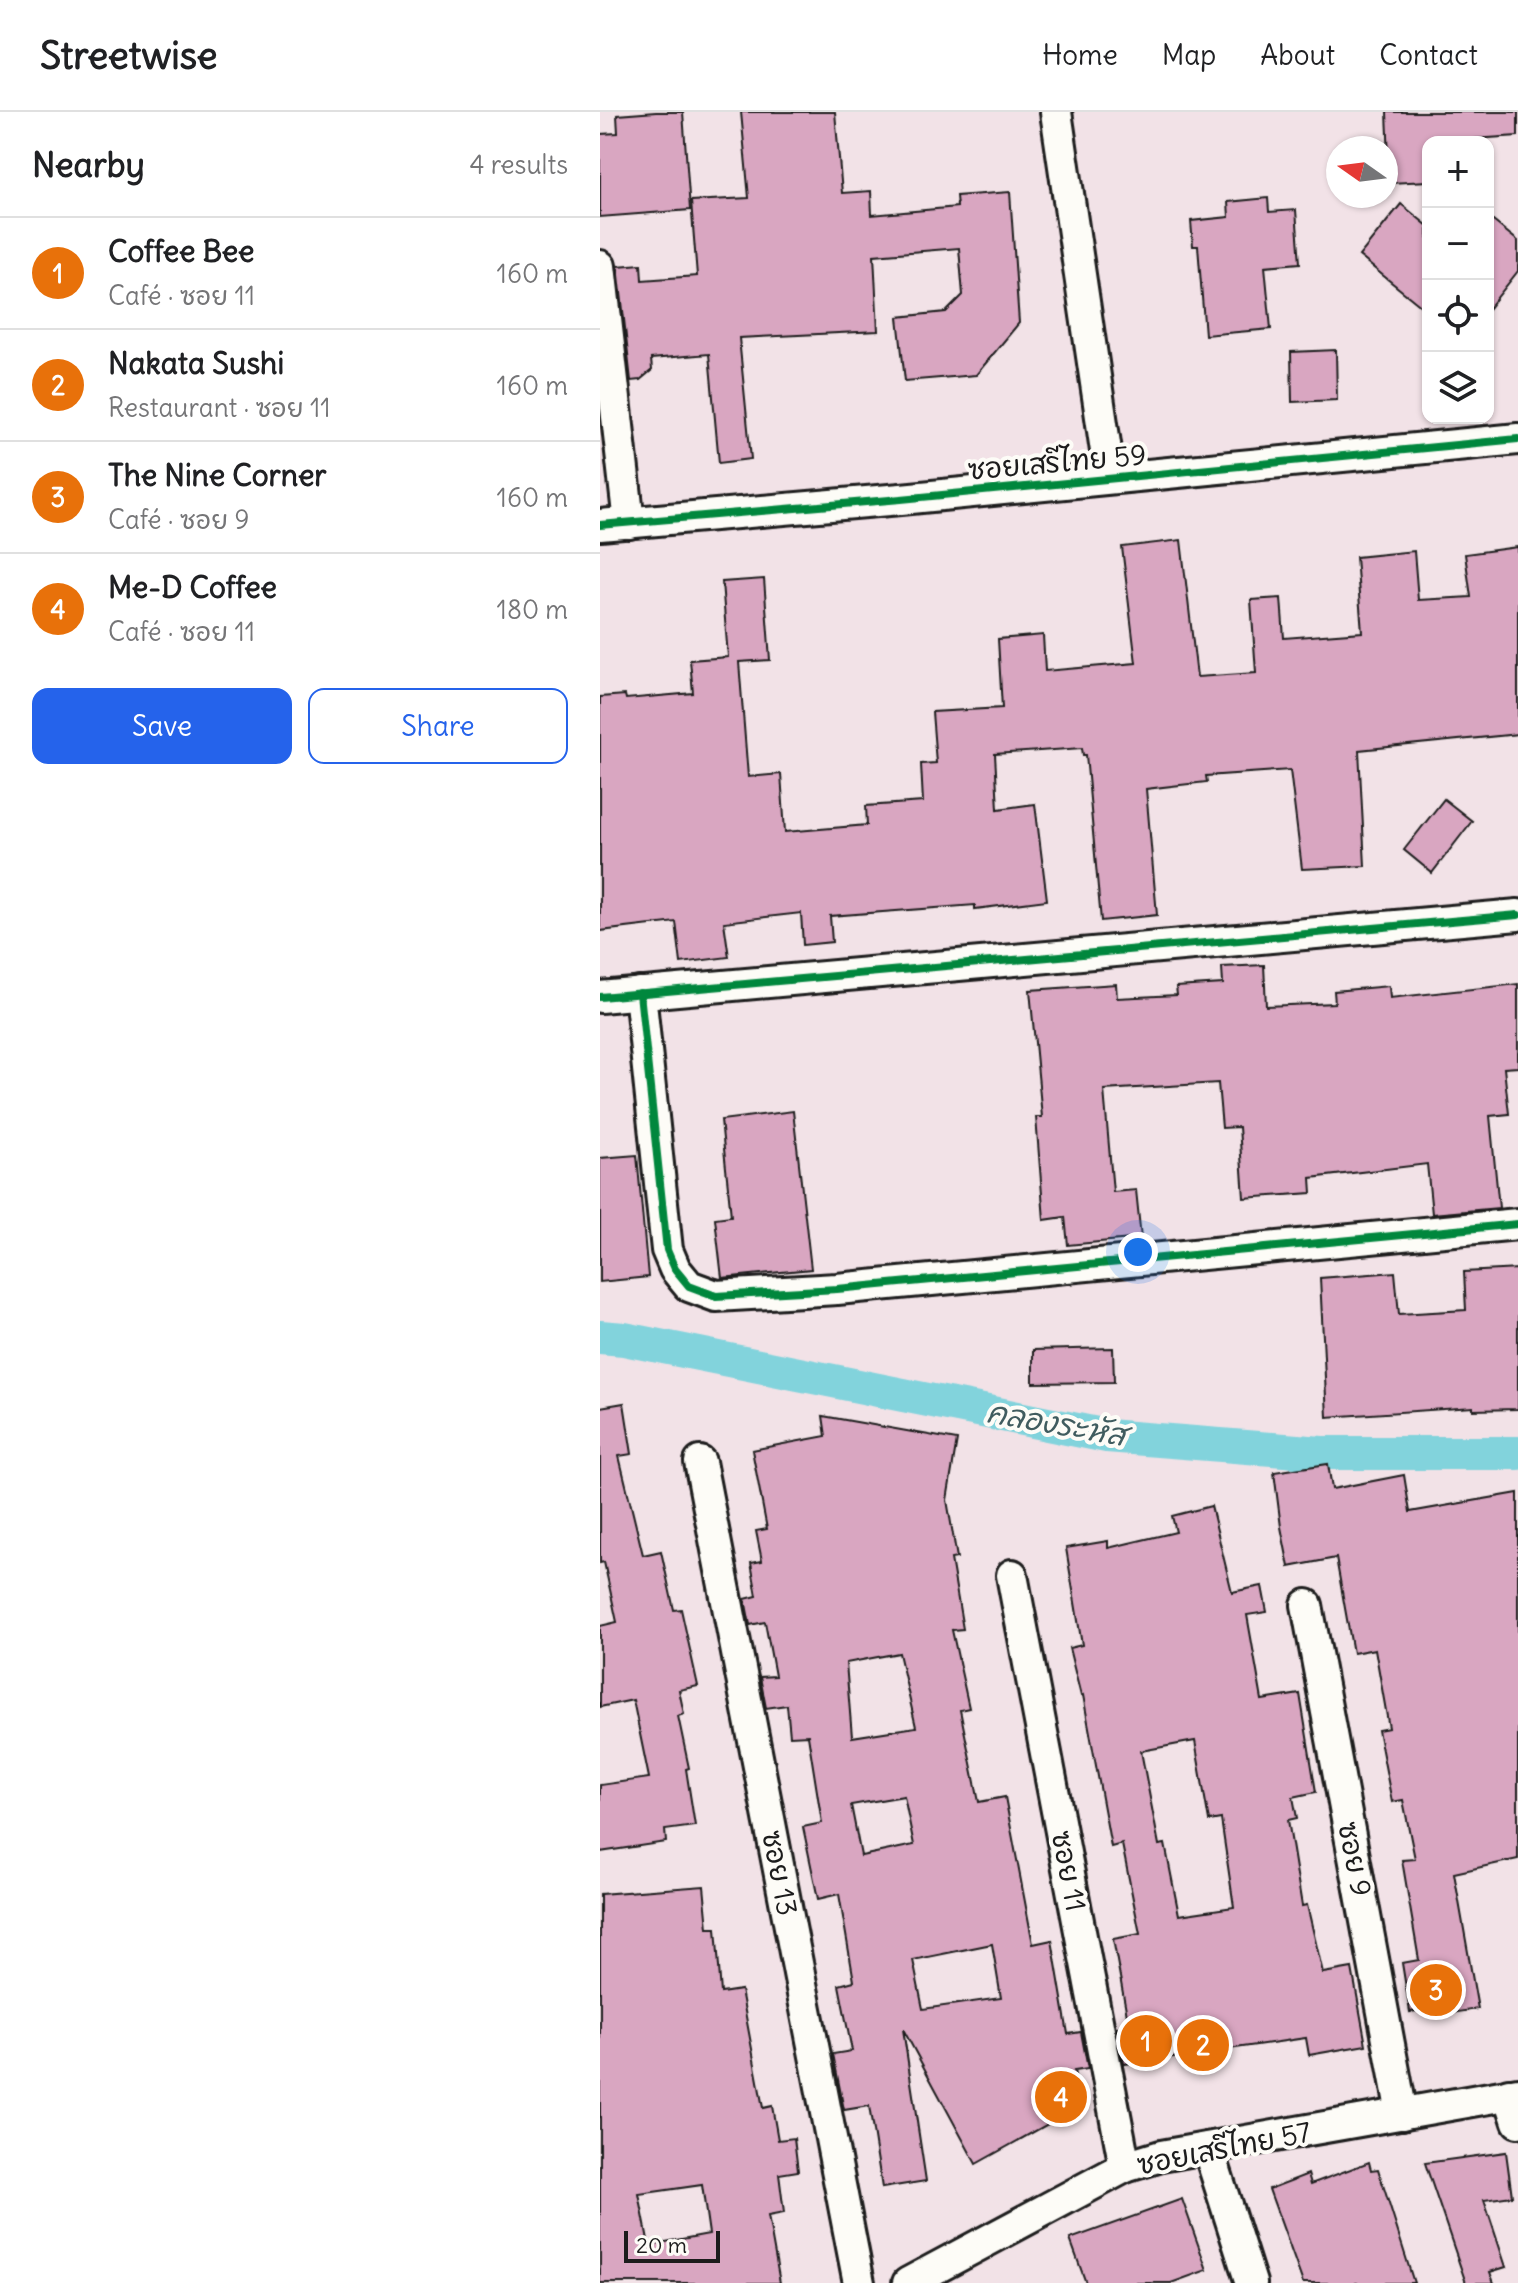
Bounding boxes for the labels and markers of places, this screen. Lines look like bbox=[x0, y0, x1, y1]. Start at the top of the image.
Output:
pin: 3 bbox=[1410, 1960, 1462, 2020]
pin: 1 bbox=[1120, 2011, 1172, 2071]
pin: 2 bbox=[1177, 2015, 1229, 2075]
pin: 4 bbox=[1035, 2067, 1087, 2127]

